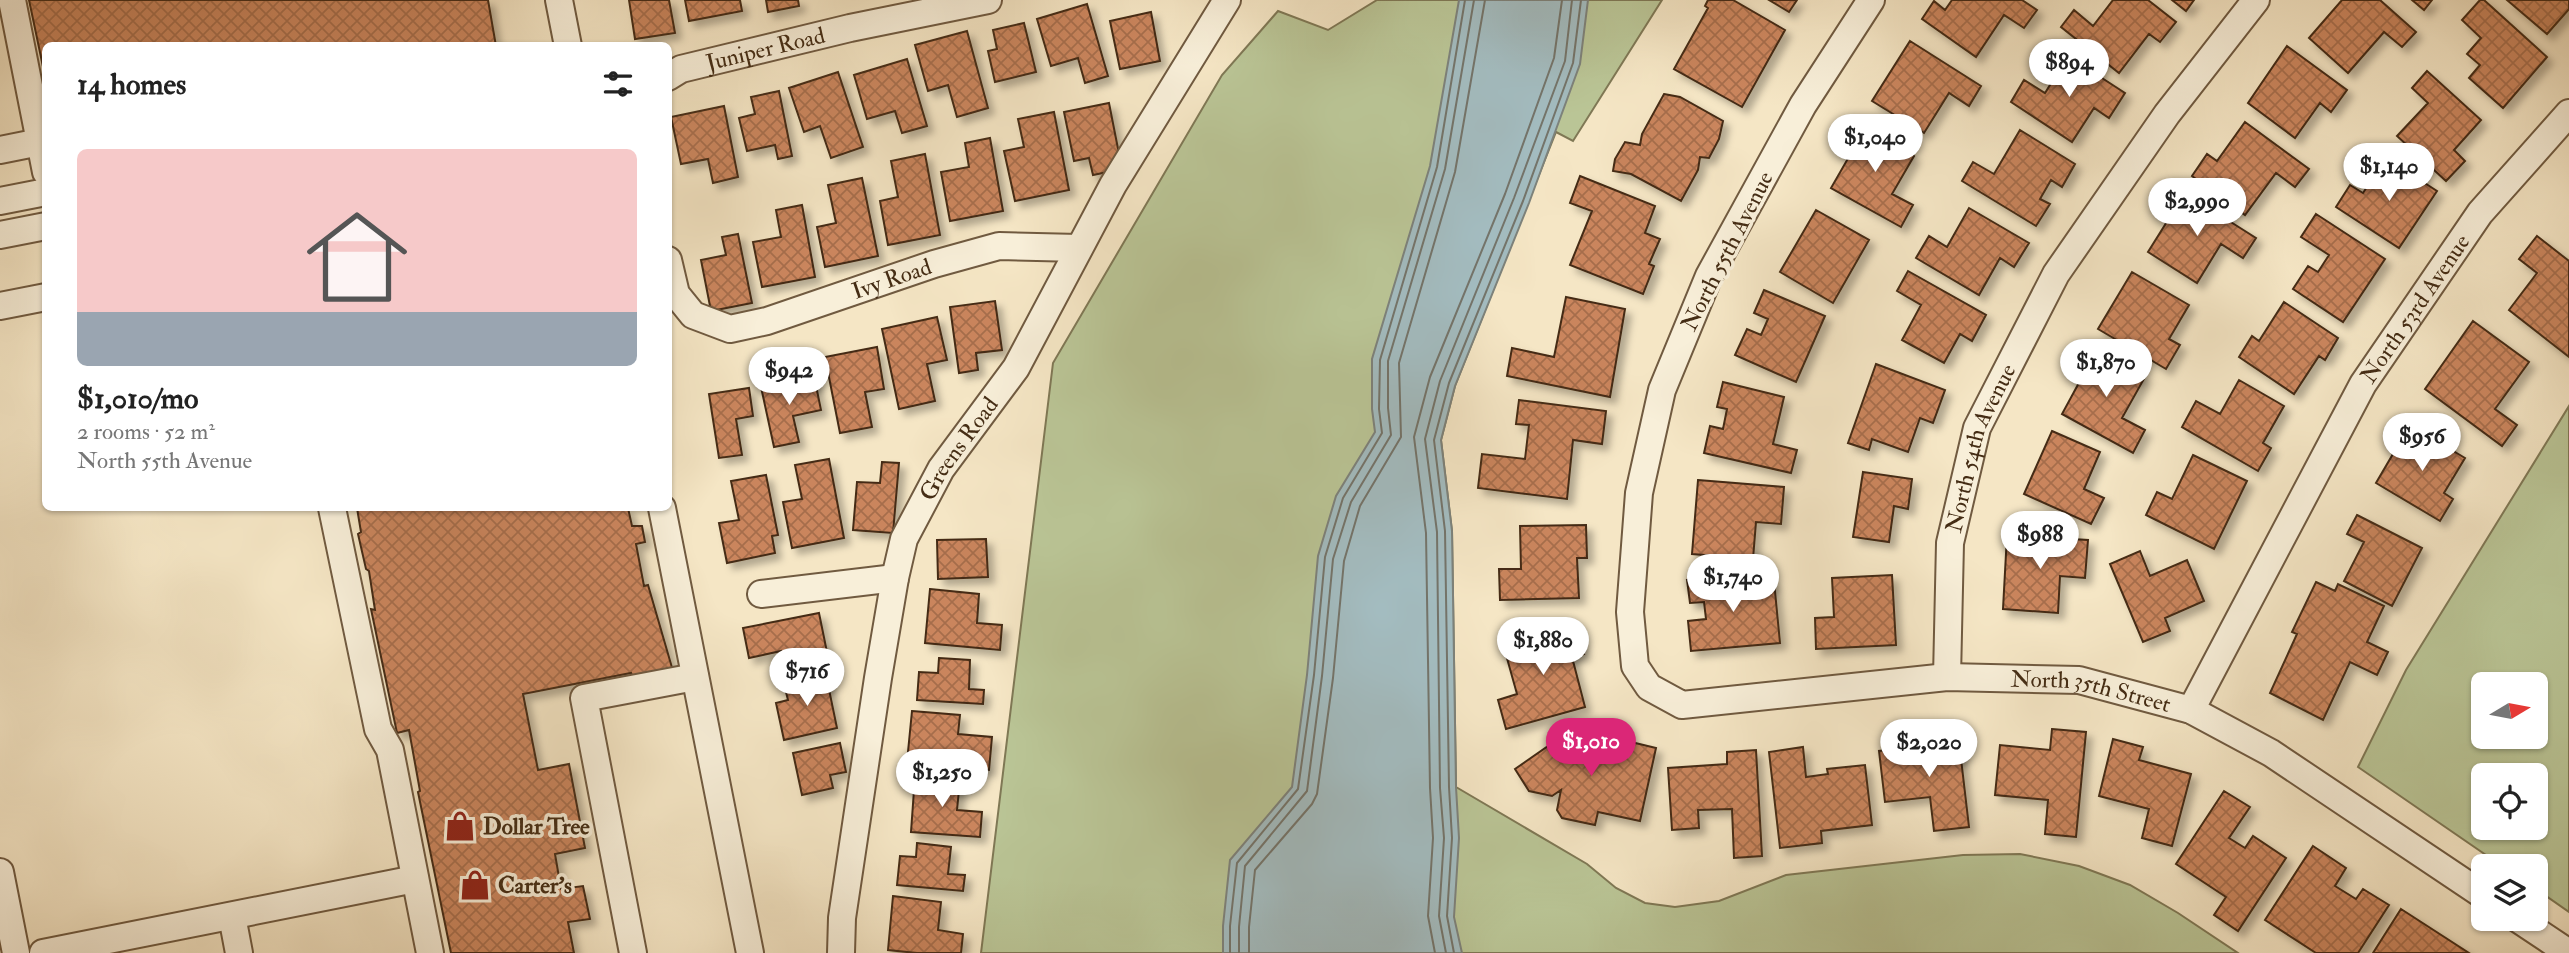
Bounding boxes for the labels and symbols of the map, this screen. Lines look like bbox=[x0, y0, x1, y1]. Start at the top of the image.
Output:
street label: Juniper Road bbox=[702, 20, 828, 77]
pin: $894 bbox=[2028, 40, 2110, 99]
pin: $1,040 bbox=[1818, 114, 1932, 174]
pin: $1,140 bbox=[2332, 144, 2446, 203]
street label: North 55th Avenue bbox=[1674, 166, 1780, 336]
pin: $2,990 bbox=[2140, 178, 2254, 238]
street label: North 53rd Avenue bbox=[2353, 228, 2476, 389]
street label: Ivy Road bbox=[848, 252, 935, 305]
pin: $1,870 bbox=[2049, 340, 2163, 399]
pin: $942 bbox=[748, 348, 830, 407]
street label: North 54th Avenue bbox=[1939, 358, 2022, 535]
street label: Greens Road bbox=[913, 391, 1004, 505]
pin: $956 bbox=[2381, 414, 2463, 473]
pin: $988 bbox=[1999, 512, 2081, 571]
pin: $1,740 bbox=[1676, 554, 1790, 614]
pin: $1,880 bbox=[1486, 618, 1600, 677]
pin: $716 bbox=[766, 648, 848, 708]
street label: North 35th Street bbox=[2010, 664, 2174, 718]
north arrow bbox=[2471, 672, 2548, 749]
pin: $1,010 bbox=[1534, 718, 1648, 778]
pin: $2,020 bbox=[1872, 720, 1986, 779]
pin: $1,250 bbox=[885, 750, 999, 809]
shop icon: Dollar Tree bbox=[443, 809, 477, 843]
place label: Dollar Tree bbox=[483, 812, 590, 841]
shop icon: Carter's bbox=[458, 868, 492, 902]
place label: Carter's bbox=[498, 871, 572, 900]

